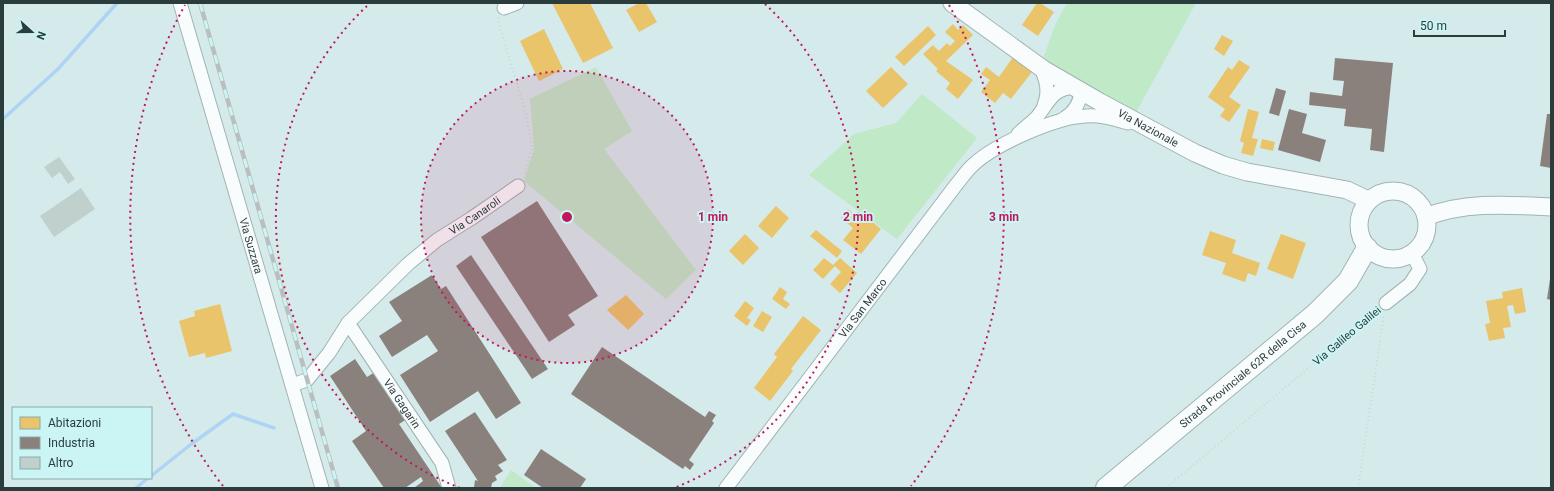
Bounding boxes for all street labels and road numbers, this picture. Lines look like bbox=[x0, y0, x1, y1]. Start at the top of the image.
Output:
street label: Via Nazionale bbox=[1115, 106, 1181, 150]
street label: Via Canaroli bbox=[447, 194, 503, 237]
street label: Via Suzzara bbox=[237, 216, 265, 275]
street label: Via San Marco bbox=[836, 276, 889, 340]
street label: Via Galileo Galilei bbox=[1310, 304, 1384, 368]
street label: Strada Provinciale 62R della Cisa bbox=[1177, 318, 1309, 431]
street label: Via Gagarin bbox=[381, 376, 423, 431]

